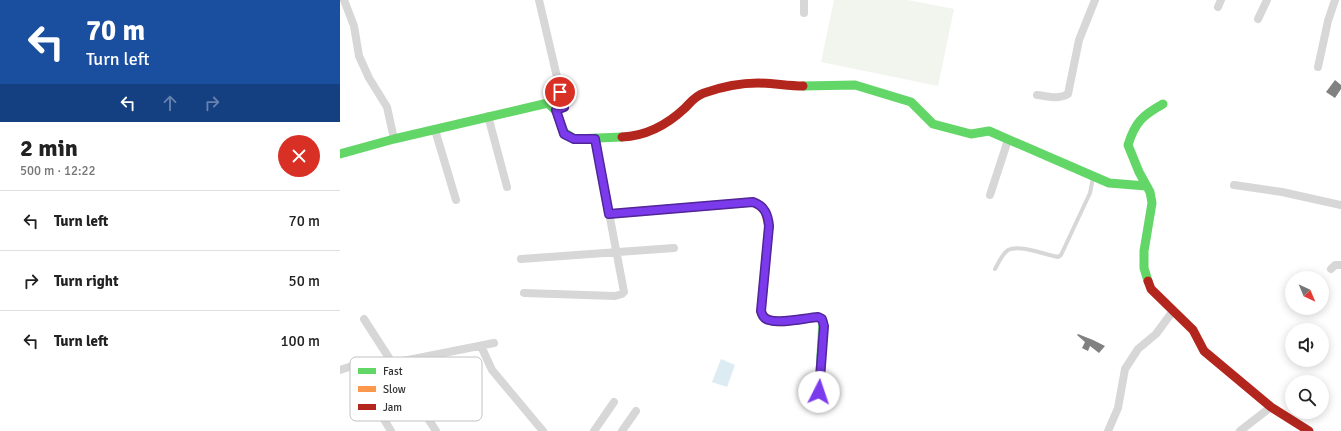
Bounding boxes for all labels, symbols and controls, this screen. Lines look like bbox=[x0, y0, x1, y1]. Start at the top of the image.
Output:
text: 70 m bbox=[86, 14, 145, 48]
icon: left bbox=[20, 16, 72, 68]
text: Turn left bbox=[86, 48, 149, 70]
pin bbox=[543, 75, 577, 109]
icon: arrive bbox=[549, 81, 571, 103]
icon: left bbox=[117, 92, 139, 114]
icon: ahead bbox=[159, 92, 181, 114]
icon: right bbox=[201, 92, 223, 114]
text: 2 min bbox=[20, 133, 78, 163]
button: close bbox=[278, 135, 320, 177]
text: 500 m · 12:22 bbox=[20, 163, 96, 179]
icon: left bbox=[20, 210, 42, 232]
text: Turn left bbox=[54, 212, 108, 230]
text: 70 m bbox=[289, 212, 320, 230]
icon: right bbox=[20, 270, 42, 292]
north arrow bbox=[1285, 271, 1329, 315]
map controls bbox=[1285, 271, 1329, 419]
text: Turn right bbox=[54, 272, 119, 290]
text: 50 m bbox=[289, 272, 320, 290]
button: sound bbox=[1285, 323, 1329, 367]
icon: left bbox=[20, 330, 42, 352]
text: Turn left bbox=[54, 332, 108, 350]
text: 100 m bbox=[280, 332, 320, 350]
legend bbox=[350, 357, 482, 421]
text: Fast bbox=[383, 365, 403, 378]
position arrow bbox=[798, 371, 840, 413]
button: search bbox=[1285, 375, 1329, 419]
text: Slow bbox=[383, 383, 406, 396]
text: Jam bbox=[383, 401, 402, 414]

